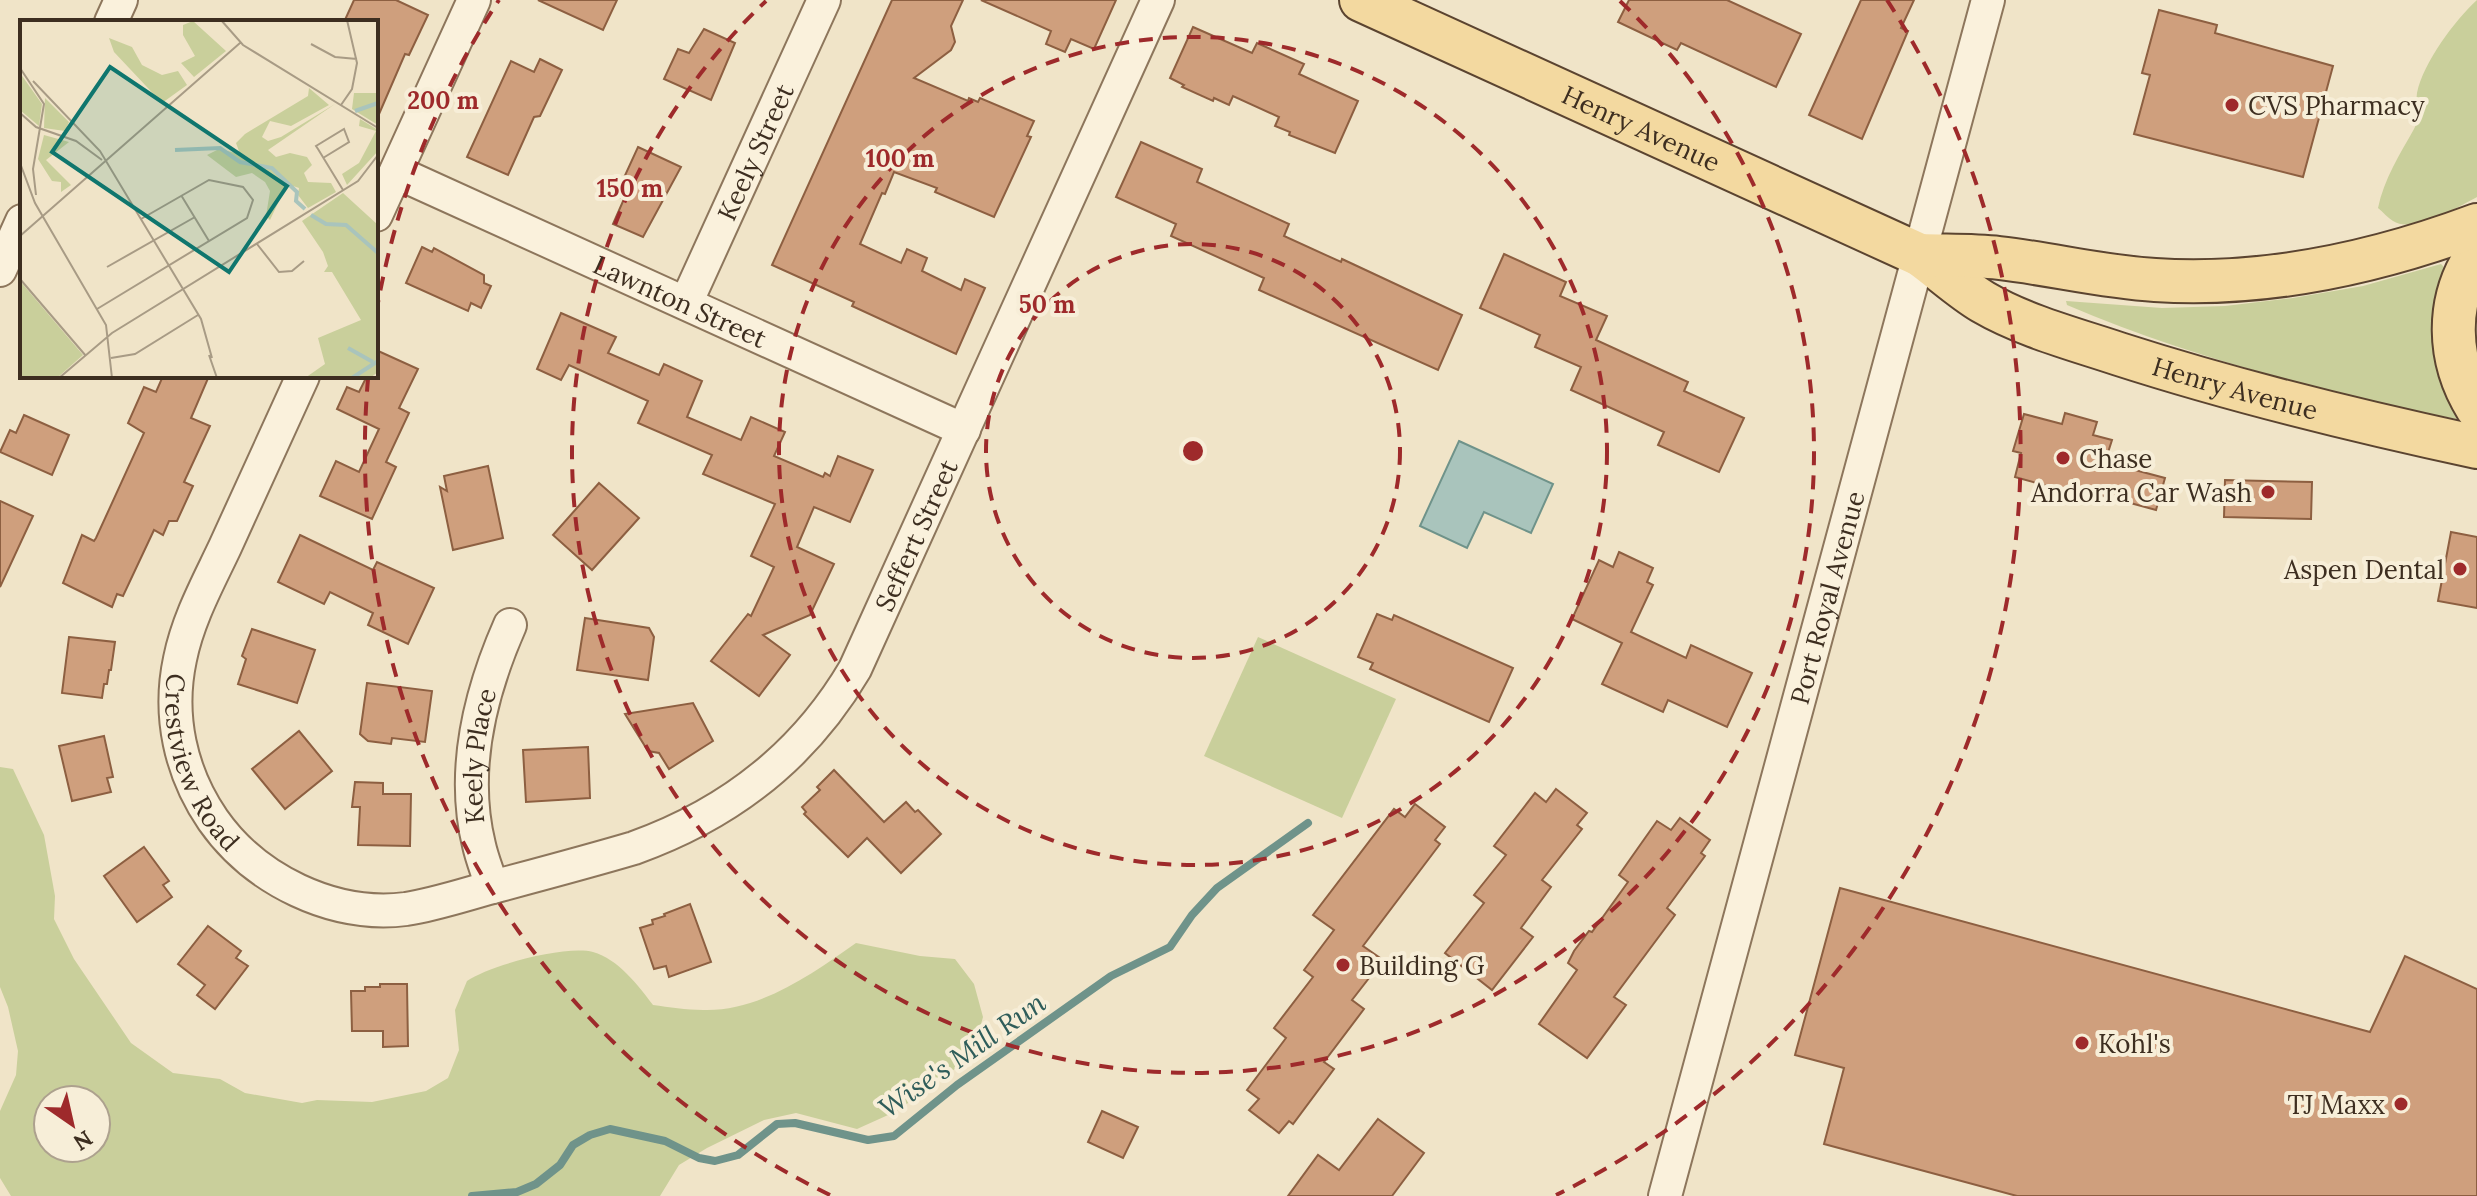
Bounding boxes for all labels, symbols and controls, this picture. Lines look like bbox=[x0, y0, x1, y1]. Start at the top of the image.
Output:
inset map bbox=[20, 20, 378, 378]
street label: Keely Street bbox=[709, 78, 800, 226]
street label: Henry Avenue bbox=[1557, 78, 1725, 178]
text: 200 m bbox=[407, 85, 479, 116]
place label: CVS Pharmacy bbox=[2248, 89, 2425, 122]
marker: CVS Pharmacy bbox=[2223, 96, 2241, 114]
text: 100 m bbox=[866, 143, 934, 174]
text: 150 m bbox=[597, 173, 663, 204]
street label: Lawnton Street bbox=[588, 247, 772, 355]
text: 50 m bbox=[1019, 289, 1075, 320]
street label: Henry Avenue bbox=[2149, 349, 2321, 426]
centre of rings bbox=[1179, 437, 1207, 465]
place label: Chase bbox=[2079, 442, 2152, 475]
marker: Chase bbox=[2054, 449, 2072, 467]
street label: Seffert Street bbox=[867, 454, 964, 616]
place label: Andorra Car Wash bbox=[2030, 476, 2252, 509]
marker: Andorra Car Wash bbox=[2259, 483, 2277, 501]
street label: Port Royal Avenue bbox=[1782, 487, 1871, 708]
place label: Aspen Dental bbox=[2283, 553, 2444, 586]
marker: Aspen Dental bbox=[2451, 560, 2469, 578]
street label: Crestview Road bbox=[159, 672, 247, 857]
street label: Keely Place bbox=[455, 684, 503, 826]
place label: Building G bbox=[1359, 949, 1485, 982]
marker: Building G bbox=[1334, 956, 1352, 974]
water label: Wise's Mill Run bbox=[871, 984, 1053, 1126]
place label: Kohl's bbox=[2098, 1027, 2171, 1060]
marker: Kohl's bbox=[2073, 1034, 2091, 1052]
north arrow bbox=[32, 1084, 112, 1164]
place label: TJ Maxx bbox=[2288, 1088, 2385, 1121]
marker: TJ Maxx bbox=[2392, 1095, 2410, 1113]
text: N bbox=[68, 1124, 98, 1157]

